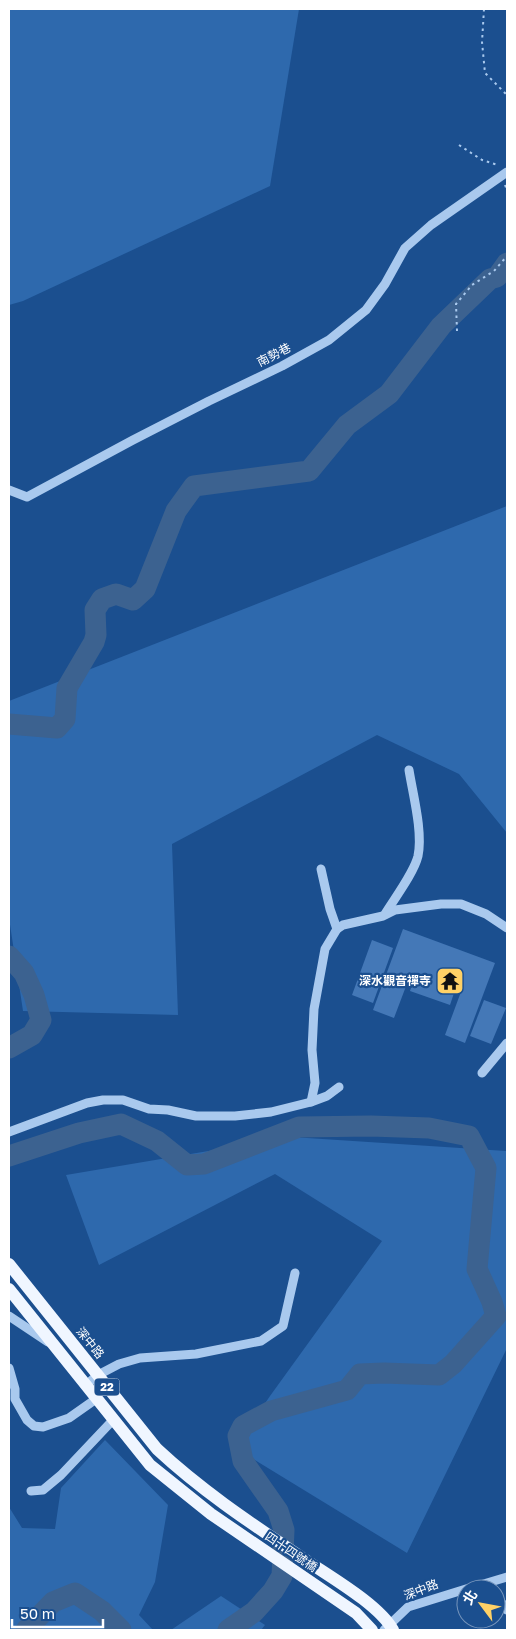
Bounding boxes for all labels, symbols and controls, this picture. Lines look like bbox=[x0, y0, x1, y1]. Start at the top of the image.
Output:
street label: 南勢巷 bbox=[254, 340, 293, 369]
temple icon: 深水觀音禪寺 bbox=[435, 966, 465, 996]
place label: 深水觀音禪寺 bbox=[359, 973, 431, 988]
street label: 深中路 bbox=[73, 1324, 108, 1361]
road number: 22 bbox=[94, 1378, 120, 1395]
street label: 四十四號橋 bbox=[262, 1529, 320, 1575]
street label: 深中路 bbox=[401, 1576, 440, 1603]
north arrow bbox=[456, 1579, 506, 1629]
text: 北 bbox=[459, 1586, 480, 1607]
scale bar bbox=[12, 1596, 104, 1628]
text: 50 m bbox=[20, 1604, 55, 1622]

